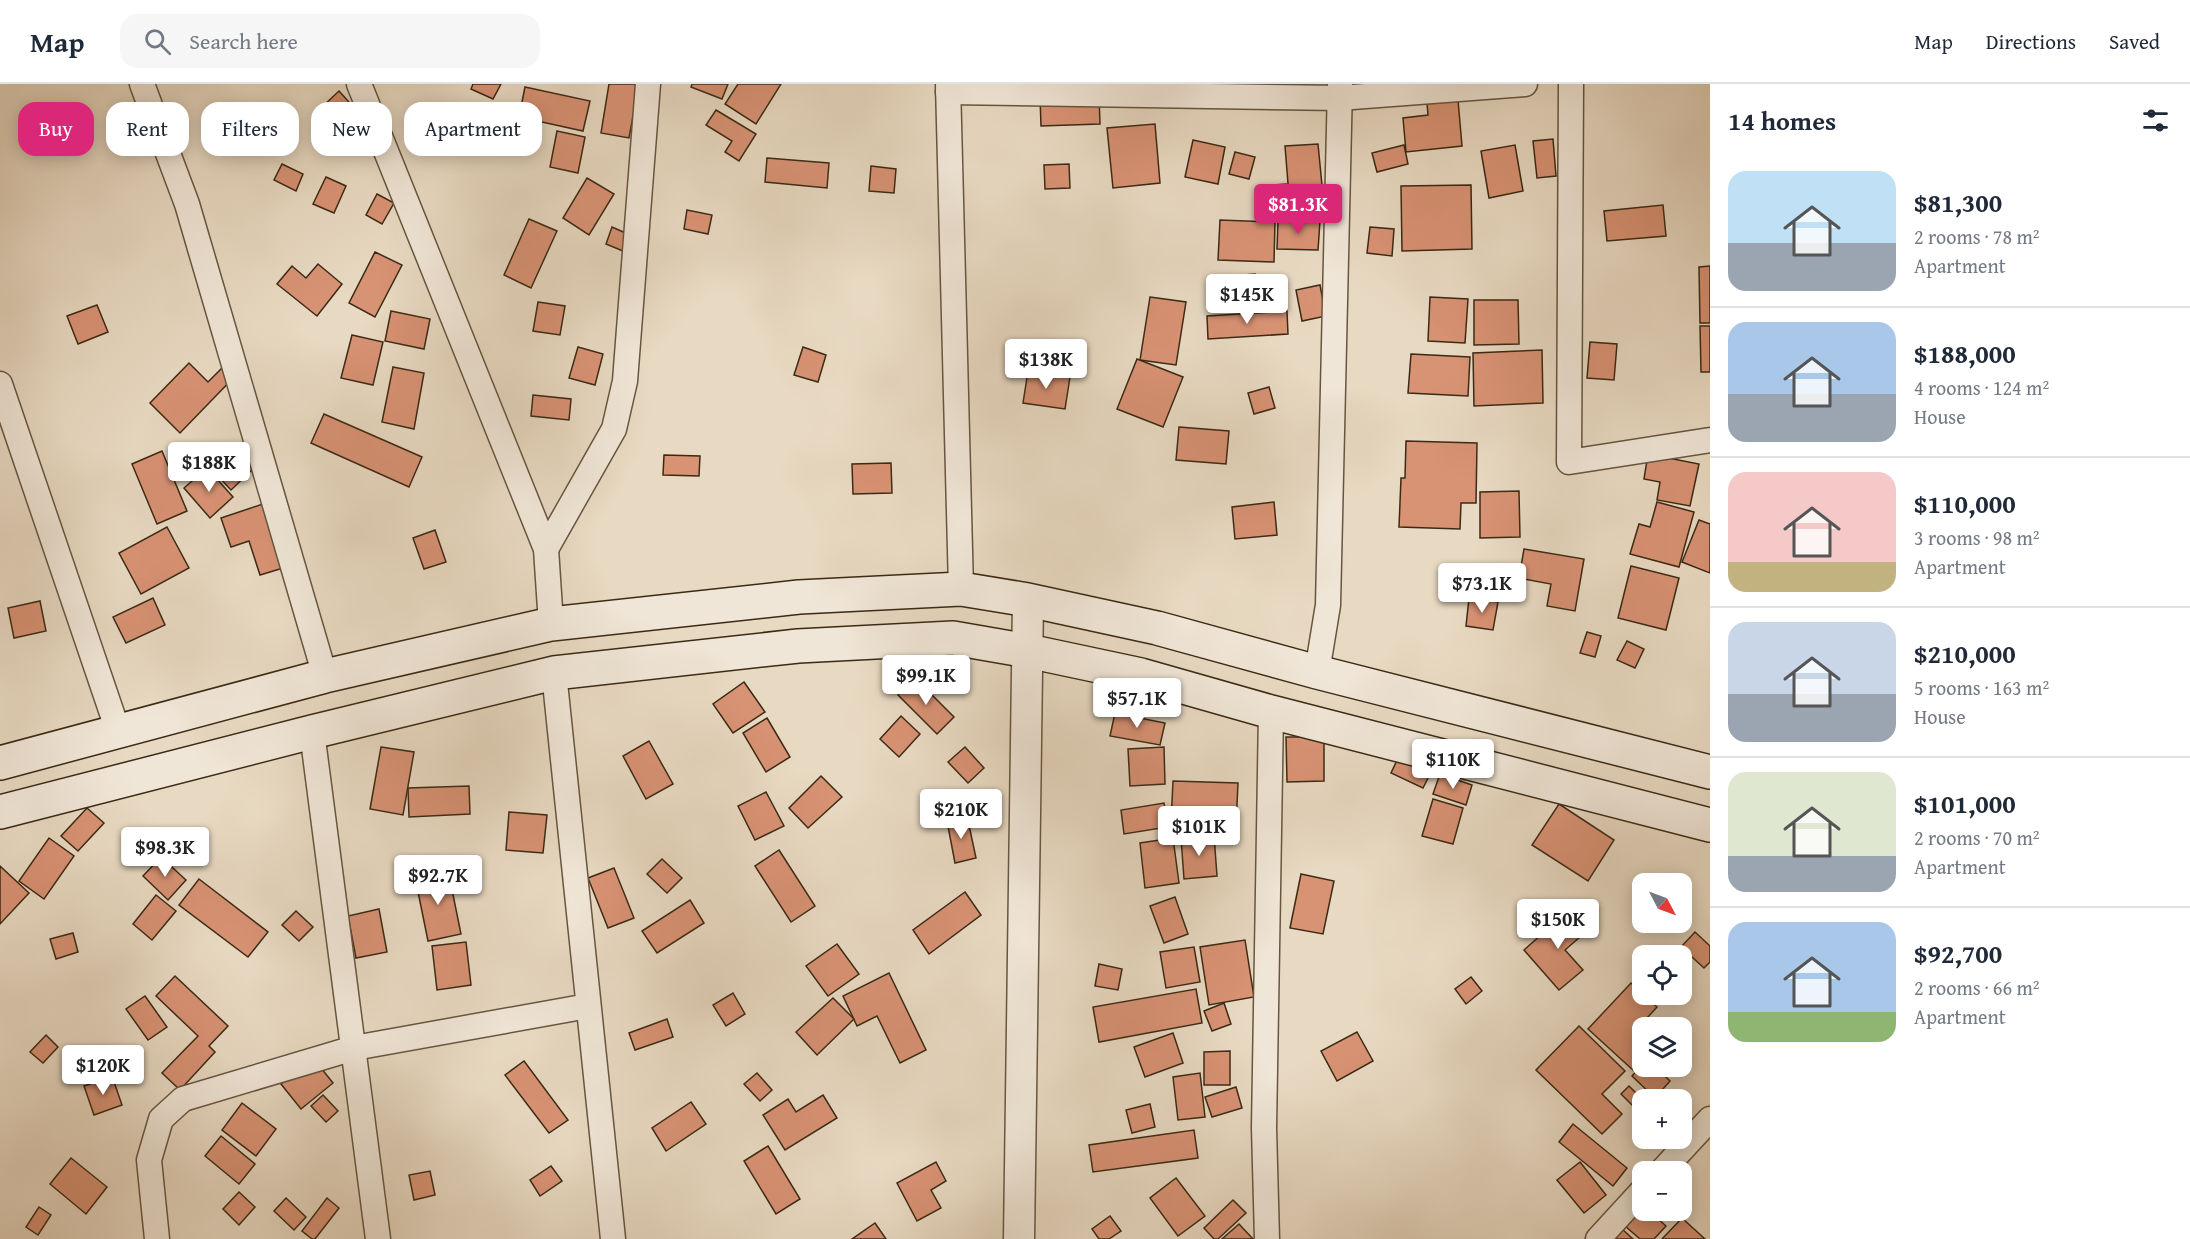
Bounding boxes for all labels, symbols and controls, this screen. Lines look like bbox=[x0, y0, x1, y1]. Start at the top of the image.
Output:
search box bbox=[120, 14, 540, 68]
text: Map bbox=[30, 21, 84, 62]
icon: search bbox=[141, 25, 174, 58]
text: Search here bbox=[189, 25, 298, 57]
text: Map bbox=[1914, 26, 1953, 57]
text: Directions bbox=[1986, 26, 2076, 57]
text: Saved bbox=[2109, 26, 2160, 57]
text: 14 homes bbox=[1728, 101, 1836, 140]
chip: Buy bbox=[18, 102, 94, 156]
chip: Rent bbox=[106, 102, 189, 156]
chip: Filters bbox=[201, 102, 299, 156]
chip: New bbox=[311, 102, 392, 156]
chip: Apartment bbox=[404, 102, 542, 156]
icon: filters bbox=[2139, 104, 2172, 137]
text: $81,300 bbox=[1914, 183, 2002, 222]
pin: $81.3K bbox=[1249, 184, 1347, 235]
text: $81.3K bbox=[1268, 189, 1328, 218]
icon: home bbox=[1776, 195, 1848, 267]
text: 2 rooms · 78 m² bbox=[1914, 222, 2040, 251]
text: Apartment bbox=[1914, 251, 2006, 280]
pin: $145K bbox=[1205, 274, 1289, 325]
text: $145K bbox=[1220, 279, 1274, 308]
text: $188,000 bbox=[1914, 334, 2016, 373]
pin: $138K bbox=[1004, 339, 1088, 390]
text: $138K bbox=[1019, 344, 1073, 373]
icon: home bbox=[1776, 346, 1848, 418]
text: 4 rooms · 124 m² bbox=[1914, 373, 2049, 402]
text: House bbox=[1914, 402, 1966, 431]
pin: $188K bbox=[167, 442, 251, 493]
text: $188K bbox=[182, 447, 236, 476]
text: $110,000 bbox=[1914, 484, 2016, 523]
icon: home bbox=[1776, 496, 1848, 568]
text: 3 rooms · 98 m² bbox=[1914, 523, 2040, 552]
text: Apartment bbox=[1914, 552, 2006, 581]
pin: $73.1K bbox=[1433, 563, 1531, 614]
text: $73.1K bbox=[1452, 568, 1512, 597]
text: $210,000 bbox=[1914, 634, 2016, 673]
icon: home bbox=[1776, 646, 1848, 718]
pin: $99.1K bbox=[877, 655, 975, 706]
text: $99.1K bbox=[896, 660, 956, 689]
text: 5 rooms · 163 m² bbox=[1914, 673, 2049, 702]
pin: $57.1K bbox=[1088, 678, 1186, 729]
text: $57.1K bbox=[1107, 683, 1167, 712]
text: House bbox=[1914, 702, 1966, 731]
pin: $110K bbox=[1411, 739, 1495, 790]
text: $110K bbox=[1426, 744, 1480, 773]
text: $101,000 bbox=[1914, 784, 2016, 823]
pin: $210K bbox=[919, 789, 1003, 840]
text: $210K bbox=[934, 794, 988, 823]
icon: home bbox=[1776, 796, 1848, 868]
pin: $101K bbox=[1157, 806, 1241, 857]
text: $101K bbox=[1172, 811, 1226, 840]
text: 2 rooms · 70 m² bbox=[1914, 823, 2040, 852]
pin: $98.3K bbox=[116, 827, 214, 878]
text: $98.3K bbox=[135, 832, 195, 861]
text: Apartment bbox=[1914, 852, 2006, 881]
pin: $92.7K bbox=[389, 855, 487, 906]
text: $92.7K bbox=[408, 860, 468, 889]
north arrow bbox=[1632, 873, 1692, 933]
map controls bbox=[1632, 873, 1692, 1221]
pin: $150K bbox=[1516, 899, 1600, 950]
text: $150K bbox=[1531, 904, 1585, 933]
text: $92,700 bbox=[1914, 934, 2002, 973]
button: locate bbox=[1632, 945, 1692, 1005]
icon: home bbox=[1776, 946, 1848, 1018]
text: 2 rooms · 66 m² bbox=[1914, 973, 2040, 1002]
text: Apartment bbox=[1914, 1002, 2006, 1031]
button: layers bbox=[1632, 1017, 1692, 1077]
pin: $120K bbox=[61, 1045, 145, 1096]
text: $120K bbox=[76, 1050, 130, 1079]
button: + bbox=[1632, 1089, 1692, 1149]
button: − bbox=[1632, 1161, 1692, 1221]

